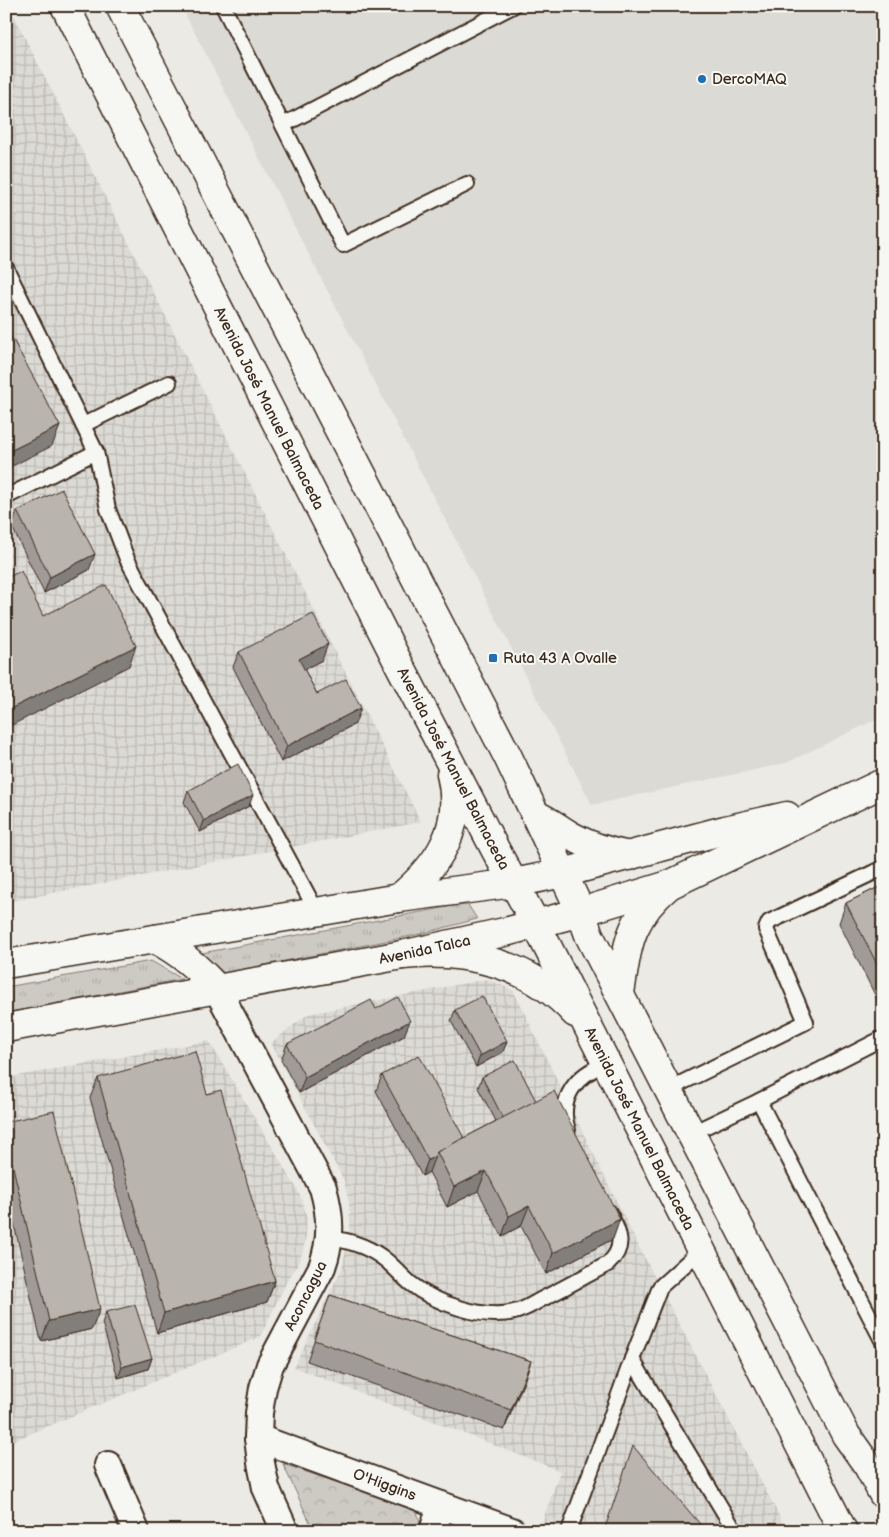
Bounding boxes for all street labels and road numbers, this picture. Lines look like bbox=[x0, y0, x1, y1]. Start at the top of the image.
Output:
street label: Avenida José Manuel Balmaceda bbox=[210, 303, 329, 513]
street label: Avenida José Manuel Balmaceda bbox=[393, 664, 514, 873]
street label: Avenida Talca bbox=[377, 930, 472, 969]
street label: Avenida José Manuel Balmaceda bbox=[580, 1024, 699, 1233]
street label: Aconcagua bbox=[280, 1258, 332, 1334]
street label: O'Higgins bbox=[350, 1464, 420, 1505]

